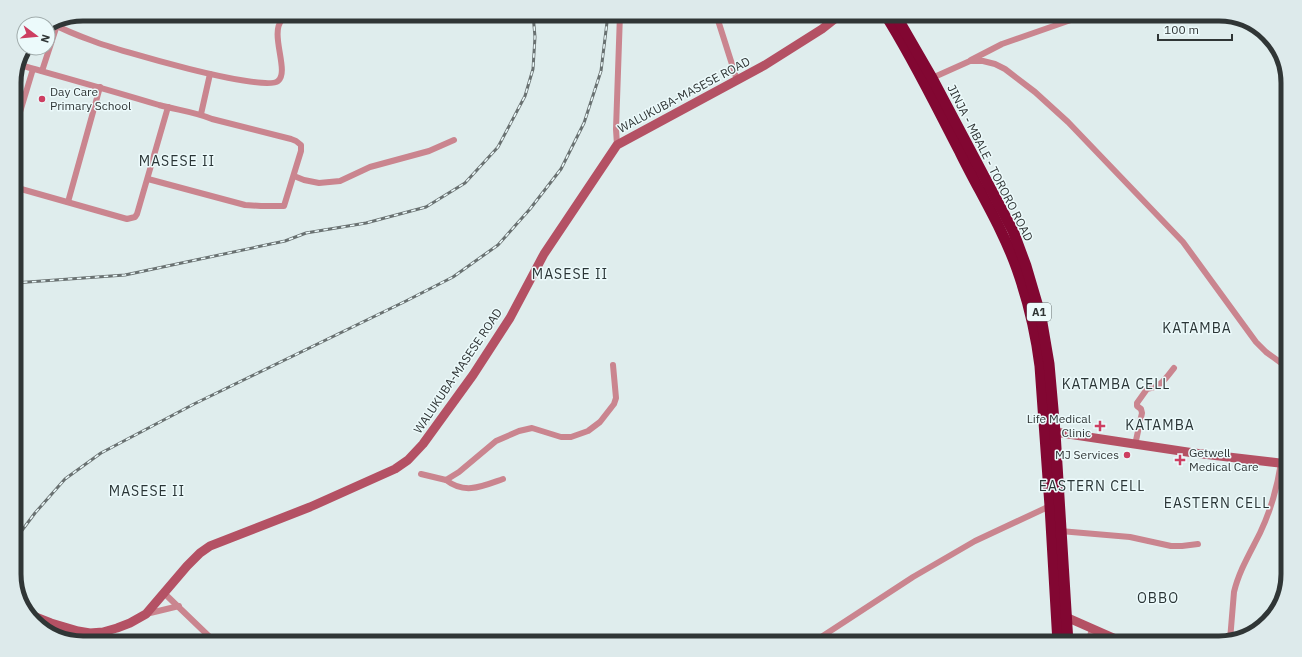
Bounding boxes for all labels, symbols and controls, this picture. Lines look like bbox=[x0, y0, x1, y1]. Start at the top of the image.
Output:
north arrow bbox=[16, 16, 56, 56]
scale bar bbox=[1158, 16, 1232, 42]
text: 100 m bbox=[1164, 22, 1199, 37]
text: N bbox=[38, 33, 53, 45]
street label: WALUKUBA-MASESE ROAD bbox=[615, 53, 752, 136]
street label: JINJA - MBALE - TORORO ROAD bbox=[944, 82, 1037, 244]
place label: Day Care Primary School bbox=[50, 84, 131, 113]
marker: Day Care Primary School bbox=[37, 94, 47, 104]
district label: MASESE II bbox=[139, 152, 215, 170]
district label: MASESE II bbox=[532, 265, 608, 283]
road number: A1 bbox=[1027, 303, 1051, 321]
street label: WALUKUBA-MASESE ROAD bbox=[410, 305, 505, 436]
district label: KATAMBA bbox=[1162, 319, 1232, 337]
district label: KATAMBA CELL bbox=[1062, 375, 1170, 393]
place label: Life Medical Clinic bbox=[1027, 411, 1091, 440]
district label: KATAMBA bbox=[1125, 416, 1195, 434]
marker: Life Medical Clinic bbox=[1094, 420, 1106, 432]
place label: Getwell Medical Care bbox=[1189, 445, 1259, 474]
place label: MJ Services bbox=[1055, 447, 1119, 462]
marker: MJ Services bbox=[1122, 450, 1132, 460]
marker: Getwell Medical Care bbox=[1174, 454, 1186, 466]
district label: EASTERN CELL bbox=[1039, 477, 1145, 495]
district label: MASESE II bbox=[109, 482, 185, 500]
district label: EASTERN CELL bbox=[1164, 494, 1270, 512]
district label: OBBO bbox=[1137, 589, 1179, 607]

